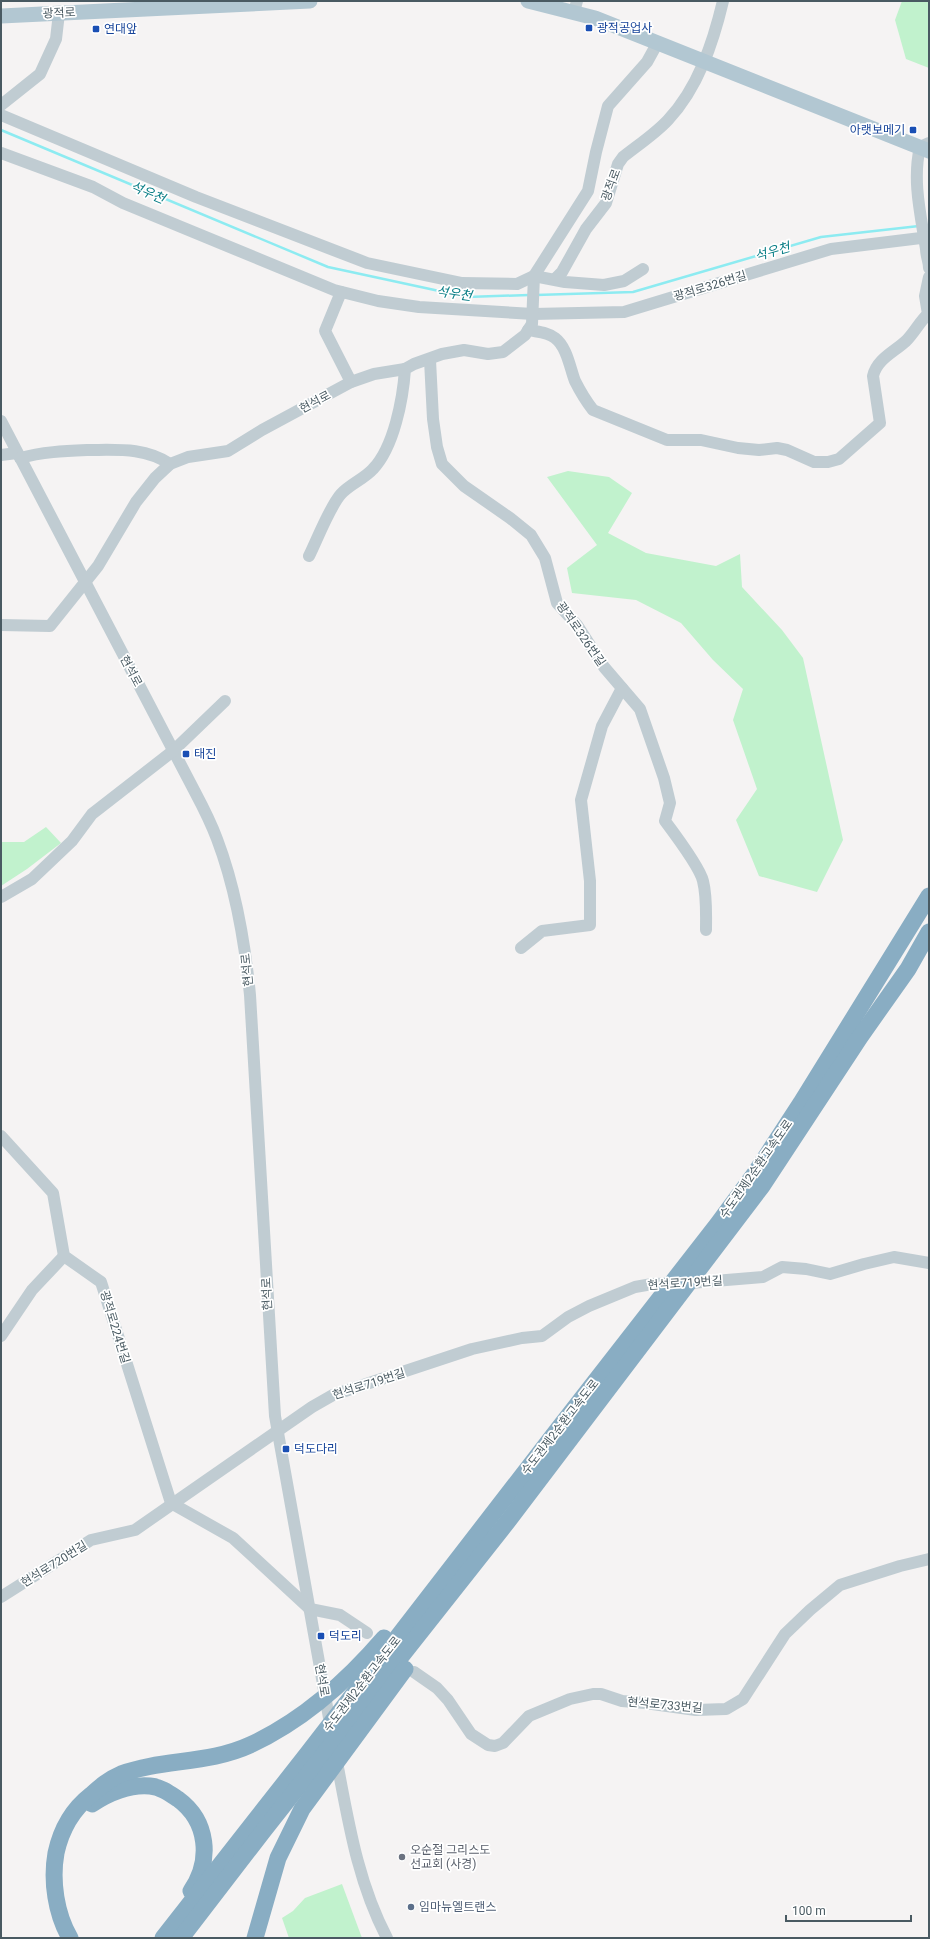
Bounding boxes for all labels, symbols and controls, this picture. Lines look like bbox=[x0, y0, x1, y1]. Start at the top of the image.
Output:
street label: 광적로 bbox=[42, 5, 76, 21]
place label: 광적공업사 bbox=[597, 21, 652, 35]
place label: 연대앞 bbox=[104, 22, 137, 36]
marker: 광적공업사 bbox=[584, 23, 594, 33]
marker: 연대앞 bbox=[91, 24, 101, 34]
place label: 아랫보메기 bbox=[850, 123, 905, 137]
marker: 아랫보메기 bbox=[908, 125, 918, 135]
street label: 광적로 bbox=[599, 167, 623, 203]
water label: 석우천 bbox=[128, 179, 168, 207]
water label: 석우천 bbox=[753, 239, 792, 264]
street label: 광적로326번길 bbox=[672, 268, 748, 304]
water label: 석우천 bbox=[435, 283, 474, 304]
street label: 현석로 bbox=[297, 388, 333, 416]
street label: 광적로326번길 bbox=[554, 599, 608, 669]
street label: 현석로 bbox=[117, 653, 145, 689]
place label: 태진 bbox=[194, 747, 216, 761]
marker: 태진 bbox=[181, 749, 191, 759]
street label: 현석로 bbox=[238, 953, 256, 987]
street label: 수도권제2순환고속도로 bbox=[717, 1117, 795, 1221]
street label: 현석로719번길 bbox=[647, 1273, 723, 1293]
street label: 현석로 bbox=[259, 1277, 275, 1311]
street label: 광적로224번길 bbox=[97, 1289, 133, 1365]
street label: 현석로719번길 bbox=[331, 1366, 407, 1402]
street label: 수도권제2순환고속도로 bbox=[518, 1377, 602, 1477]
place label: 덕도다리 bbox=[294, 1442, 338, 1456]
marker: 덕도다리 bbox=[281, 1444, 291, 1454]
street label: 현석로720번길 bbox=[18, 1538, 90, 1590]
place label: 덕도리 bbox=[329, 1629, 362, 1643]
marker: 덕도리 bbox=[316, 1631, 326, 1641]
street label: 수도권제2순환고속도로 bbox=[320, 1634, 404, 1734]
street label: 현석로 bbox=[312, 1662, 332, 1698]
street label: 현석로733번길 bbox=[627, 1695, 703, 1715]
place label: 오순절 그리스도 선교회 (사경) bbox=[410, 1843, 490, 1871]
marker: 오순절 그리스도 선교회 (사경) bbox=[397, 1852, 407, 1862]
scale bar bbox=[786, 1897, 911, 1923]
place label: 임마뉴엘트랜스 bbox=[419, 1900, 496, 1914]
marker: 임마뉴엘트랜스 bbox=[406, 1902, 416, 1912]
text: 100 m bbox=[792, 1904, 826, 1918]

